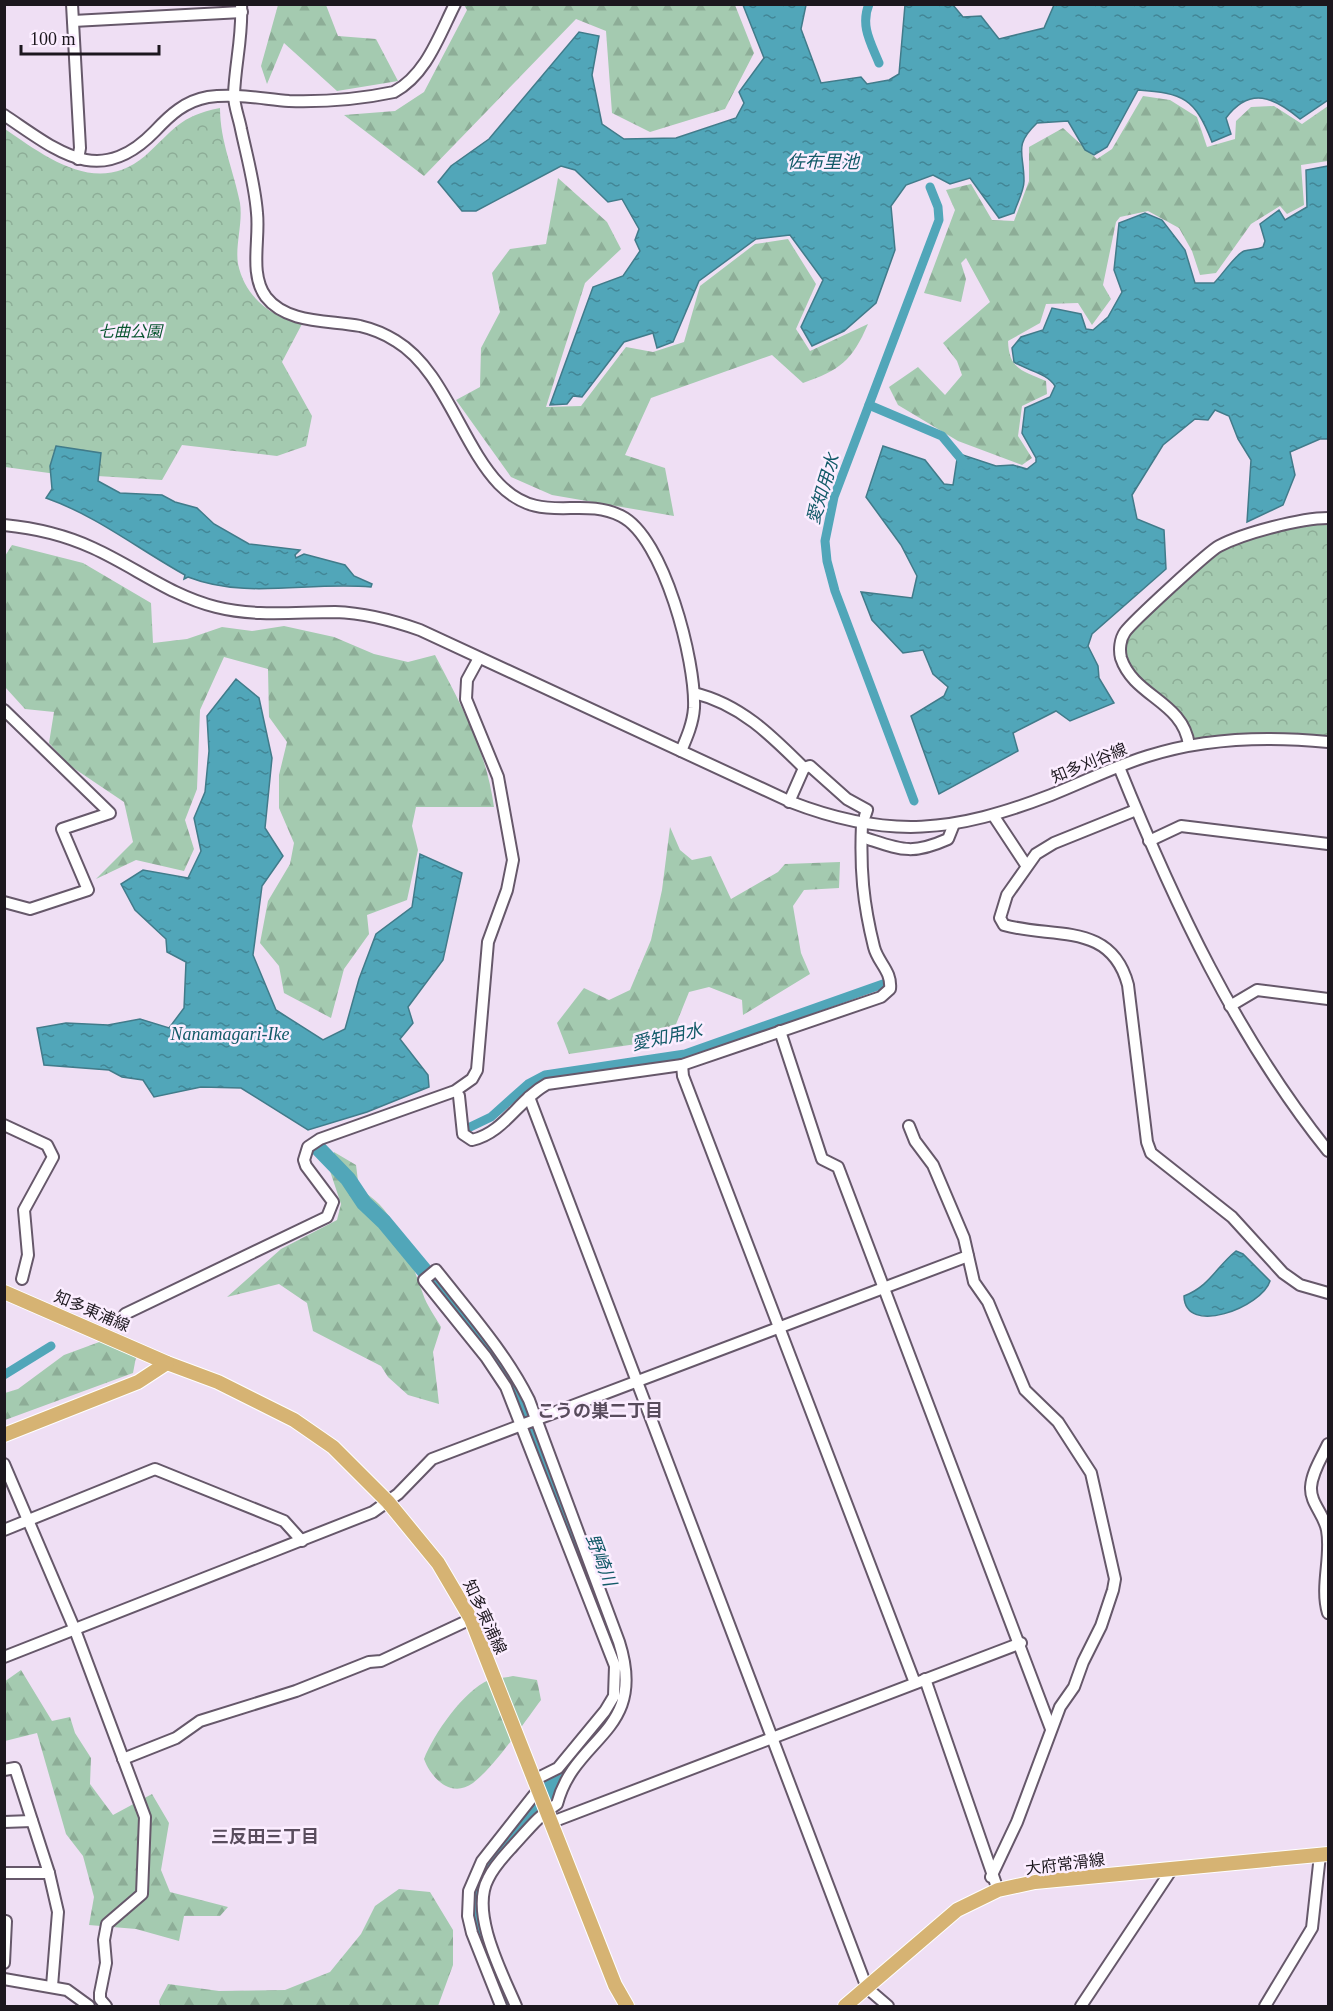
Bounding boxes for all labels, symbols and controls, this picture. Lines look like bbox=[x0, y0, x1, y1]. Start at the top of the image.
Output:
scale bar bbox=[21, 18, 159, 56]
text: 100 m bbox=[30, 29, 76, 49]
water label: 佐布里池 bbox=[787, 152, 861, 172]
park label: 七曲公園 bbox=[98, 323, 164, 340]
water label: 愛知用水 bbox=[803, 450, 844, 526]
street label: 知多刈谷線 bbox=[1049, 740, 1129, 786]
water label: 愛知用水 bbox=[630, 1019, 706, 1054]
water label: Nanamagari-Ike bbox=[170, 1024, 289, 1044]
street label: 知多東浦線 bbox=[52, 1288, 132, 1334]
district label: こうの巣二丁目 bbox=[537, 1401, 663, 1421]
water label: 野崎川 bbox=[582, 1531, 621, 1591]
street label: 知多東浦線 bbox=[460, 1577, 510, 1657]
district label: 三反田三丁目 bbox=[211, 1827, 319, 1847]
street label: 大府常滑線 bbox=[1024, 1851, 1106, 1877]

